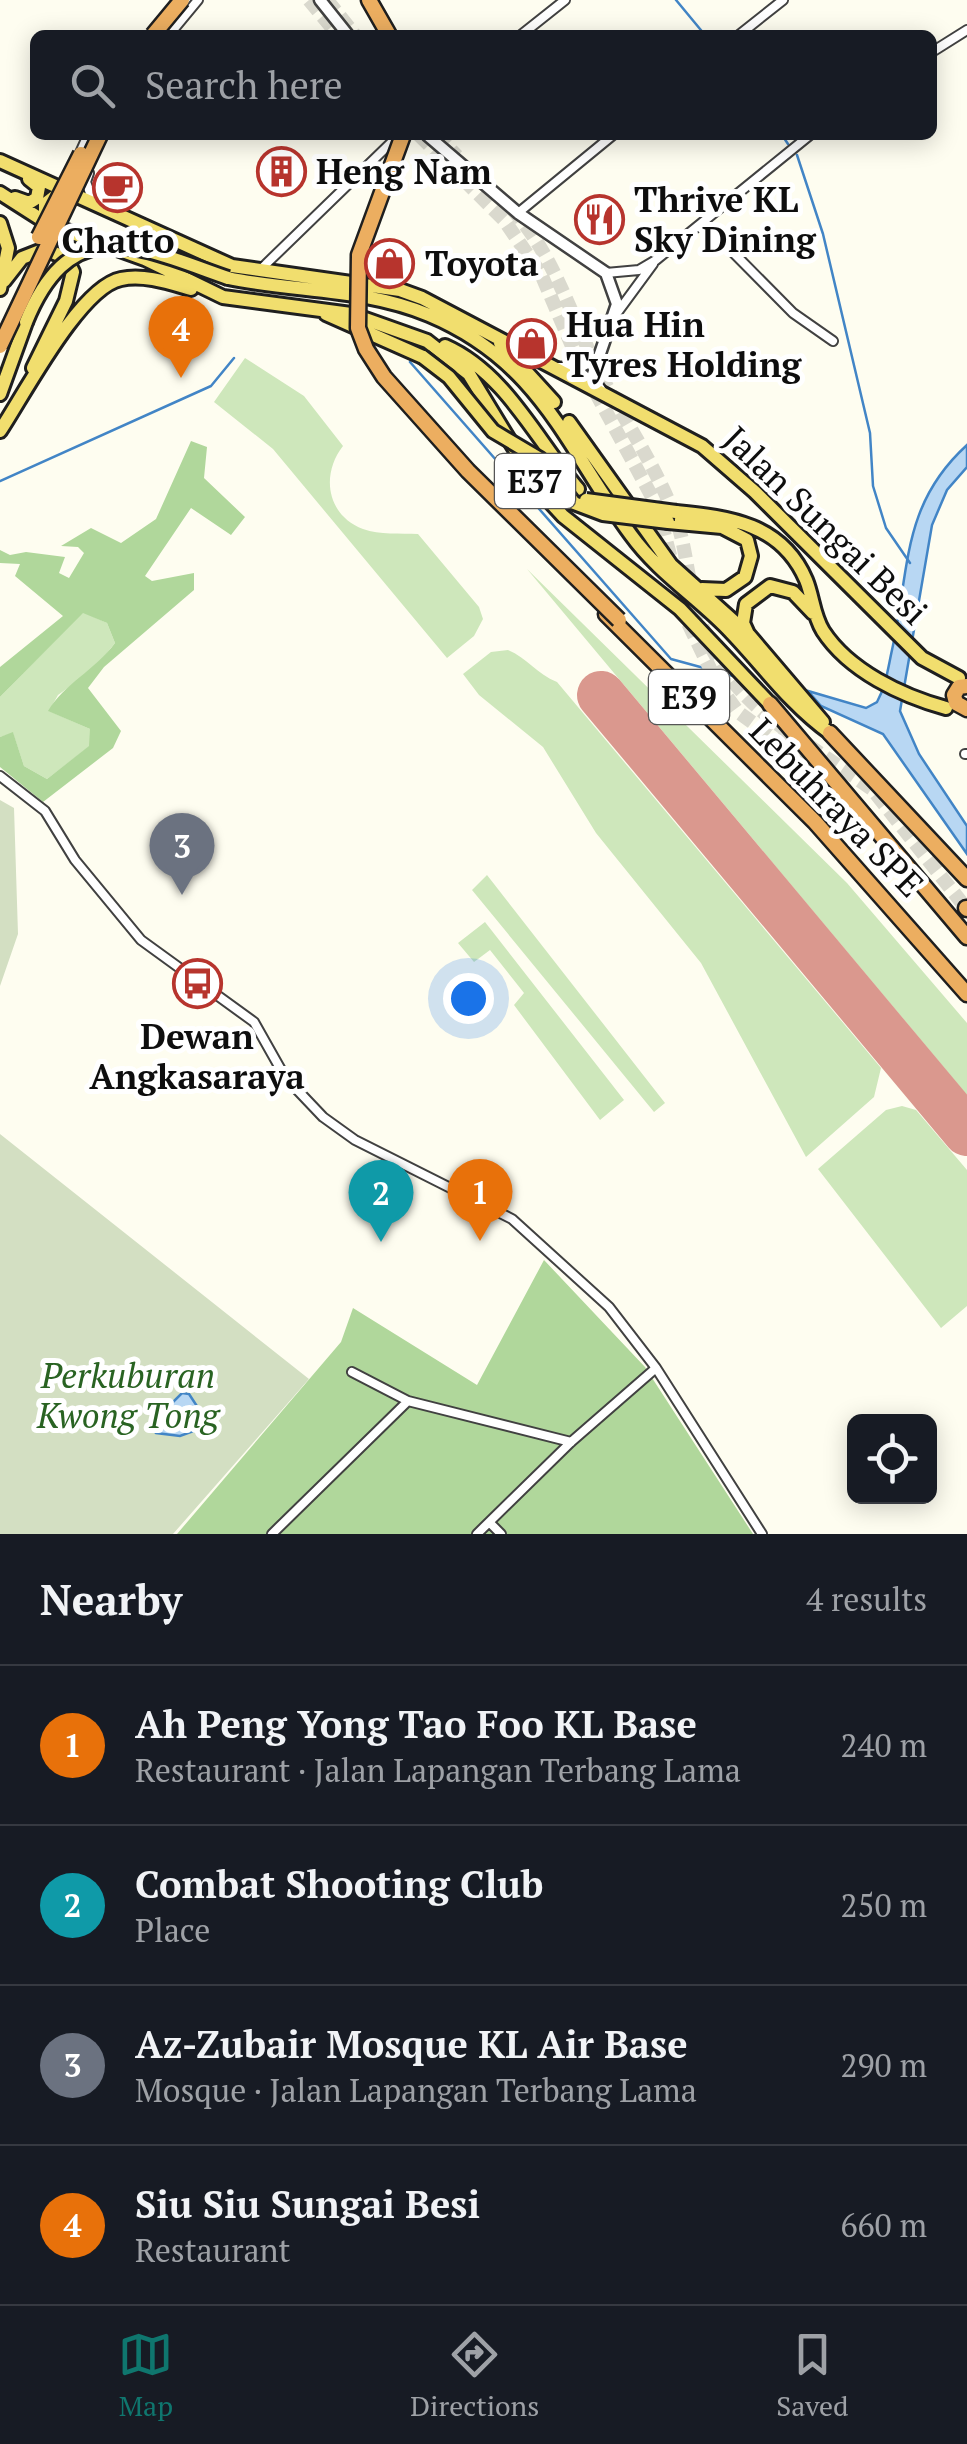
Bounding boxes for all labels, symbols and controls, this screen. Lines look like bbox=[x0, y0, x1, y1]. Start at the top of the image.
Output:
search box bbox=[30, 30, 937, 140]
icon: search bbox=[65, 58, 120, 113]
text: Search here bbox=[145, 60, 343, 110]
building icon: Heng Nam bbox=[255, 145, 307, 197]
place label: Heng Nam bbox=[316, 148, 492, 194]
cafe icon: Chatto bbox=[92, 162, 144, 214]
place label: Thrive KL Sky Dining bbox=[634, 176, 817, 262]
restaurant icon: Thrive KL Sky Dining bbox=[573, 193, 625, 245]
place label: Chatto bbox=[61, 217, 175, 263]
shop icon: Toyota bbox=[364, 237, 416, 289]
place label: Toyota bbox=[425, 240, 539, 286]
pin: 4 bbox=[148, 296, 214, 378]
place label: Hua Hin Tyres Holding bbox=[566, 301, 802, 387]
shop icon: Hua Hin Tyres Holding bbox=[505, 318, 557, 370]
street label: Jalan Sungai Besi bbox=[714, 416, 938, 634]
road number: E37 bbox=[495, 454, 575, 508]
road number: E39 bbox=[649, 670, 729, 724]
street label: Lebuhraya SPE bbox=[740, 708, 934, 906]
pin: 3 bbox=[150, 812, 214, 895]
bus stop icon: Dewan Angkasaraya bbox=[171, 958, 223, 1010]
your location bbox=[443, 973, 494, 1024]
place label: Dewan Angkasaraya bbox=[89, 1013, 305, 1099]
pin: 1 bbox=[448, 1158, 512, 1241]
pin: 2 bbox=[348, 1160, 414, 1242]
park label: Perkuburan Kwong Tong bbox=[36, 1352, 221, 1438]
map controls bbox=[847, 1414, 937, 1504]
button: locate bbox=[847, 1414, 937, 1504]
text: Nearby bbox=[40, 1571, 182, 1627]
text: 4 results bbox=[806, 1578, 927, 1620]
text: Ah Peng Yong Tao Foo KL Base bbox=[135, 1699, 697, 1749]
text: 1 bbox=[63, 1724, 82, 1766]
text: 240 m bbox=[840, 1724, 927, 1766]
text: Restaurant · Jalan Lapangan Terbang Lama bbox=[135, 1749, 741, 1791]
text: Combat Shooting Club bbox=[135, 1859, 543, 1909]
text: 2 bbox=[63, 1884, 82, 1926]
text: 250 m bbox=[840, 1884, 927, 1926]
text: Place bbox=[135, 1909, 210, 1951]
text: Az-Zubair Mosque KL Air Base bbox=[135, 2019, 688, 2069]
text: 3 bbox=[63, 2044, 82, 2086]
text: 290 m bbox=[840, 2044, 927, 2086]
text: Mosque · Jalan Lapangan Terbang Lama bbox=[135, 2069, 697, 2111]
text: Siu Siu Sungai Besi bbox=[135, 2179, 480, 2229]
text: 4 bbox=[63, 2204, 82, 2246]
text: 660 m bbox=[840, 2204, 927, 2246]
text: Restaurant bbox=[135, 2229, 290, 2271]
tab: Map bbox=[118, 2327, 173, 2424]
tab: Directions bbox=[410, 2327, 539, 2424]
tab: Saved bbox=[776, 2327, 849, 2424]

